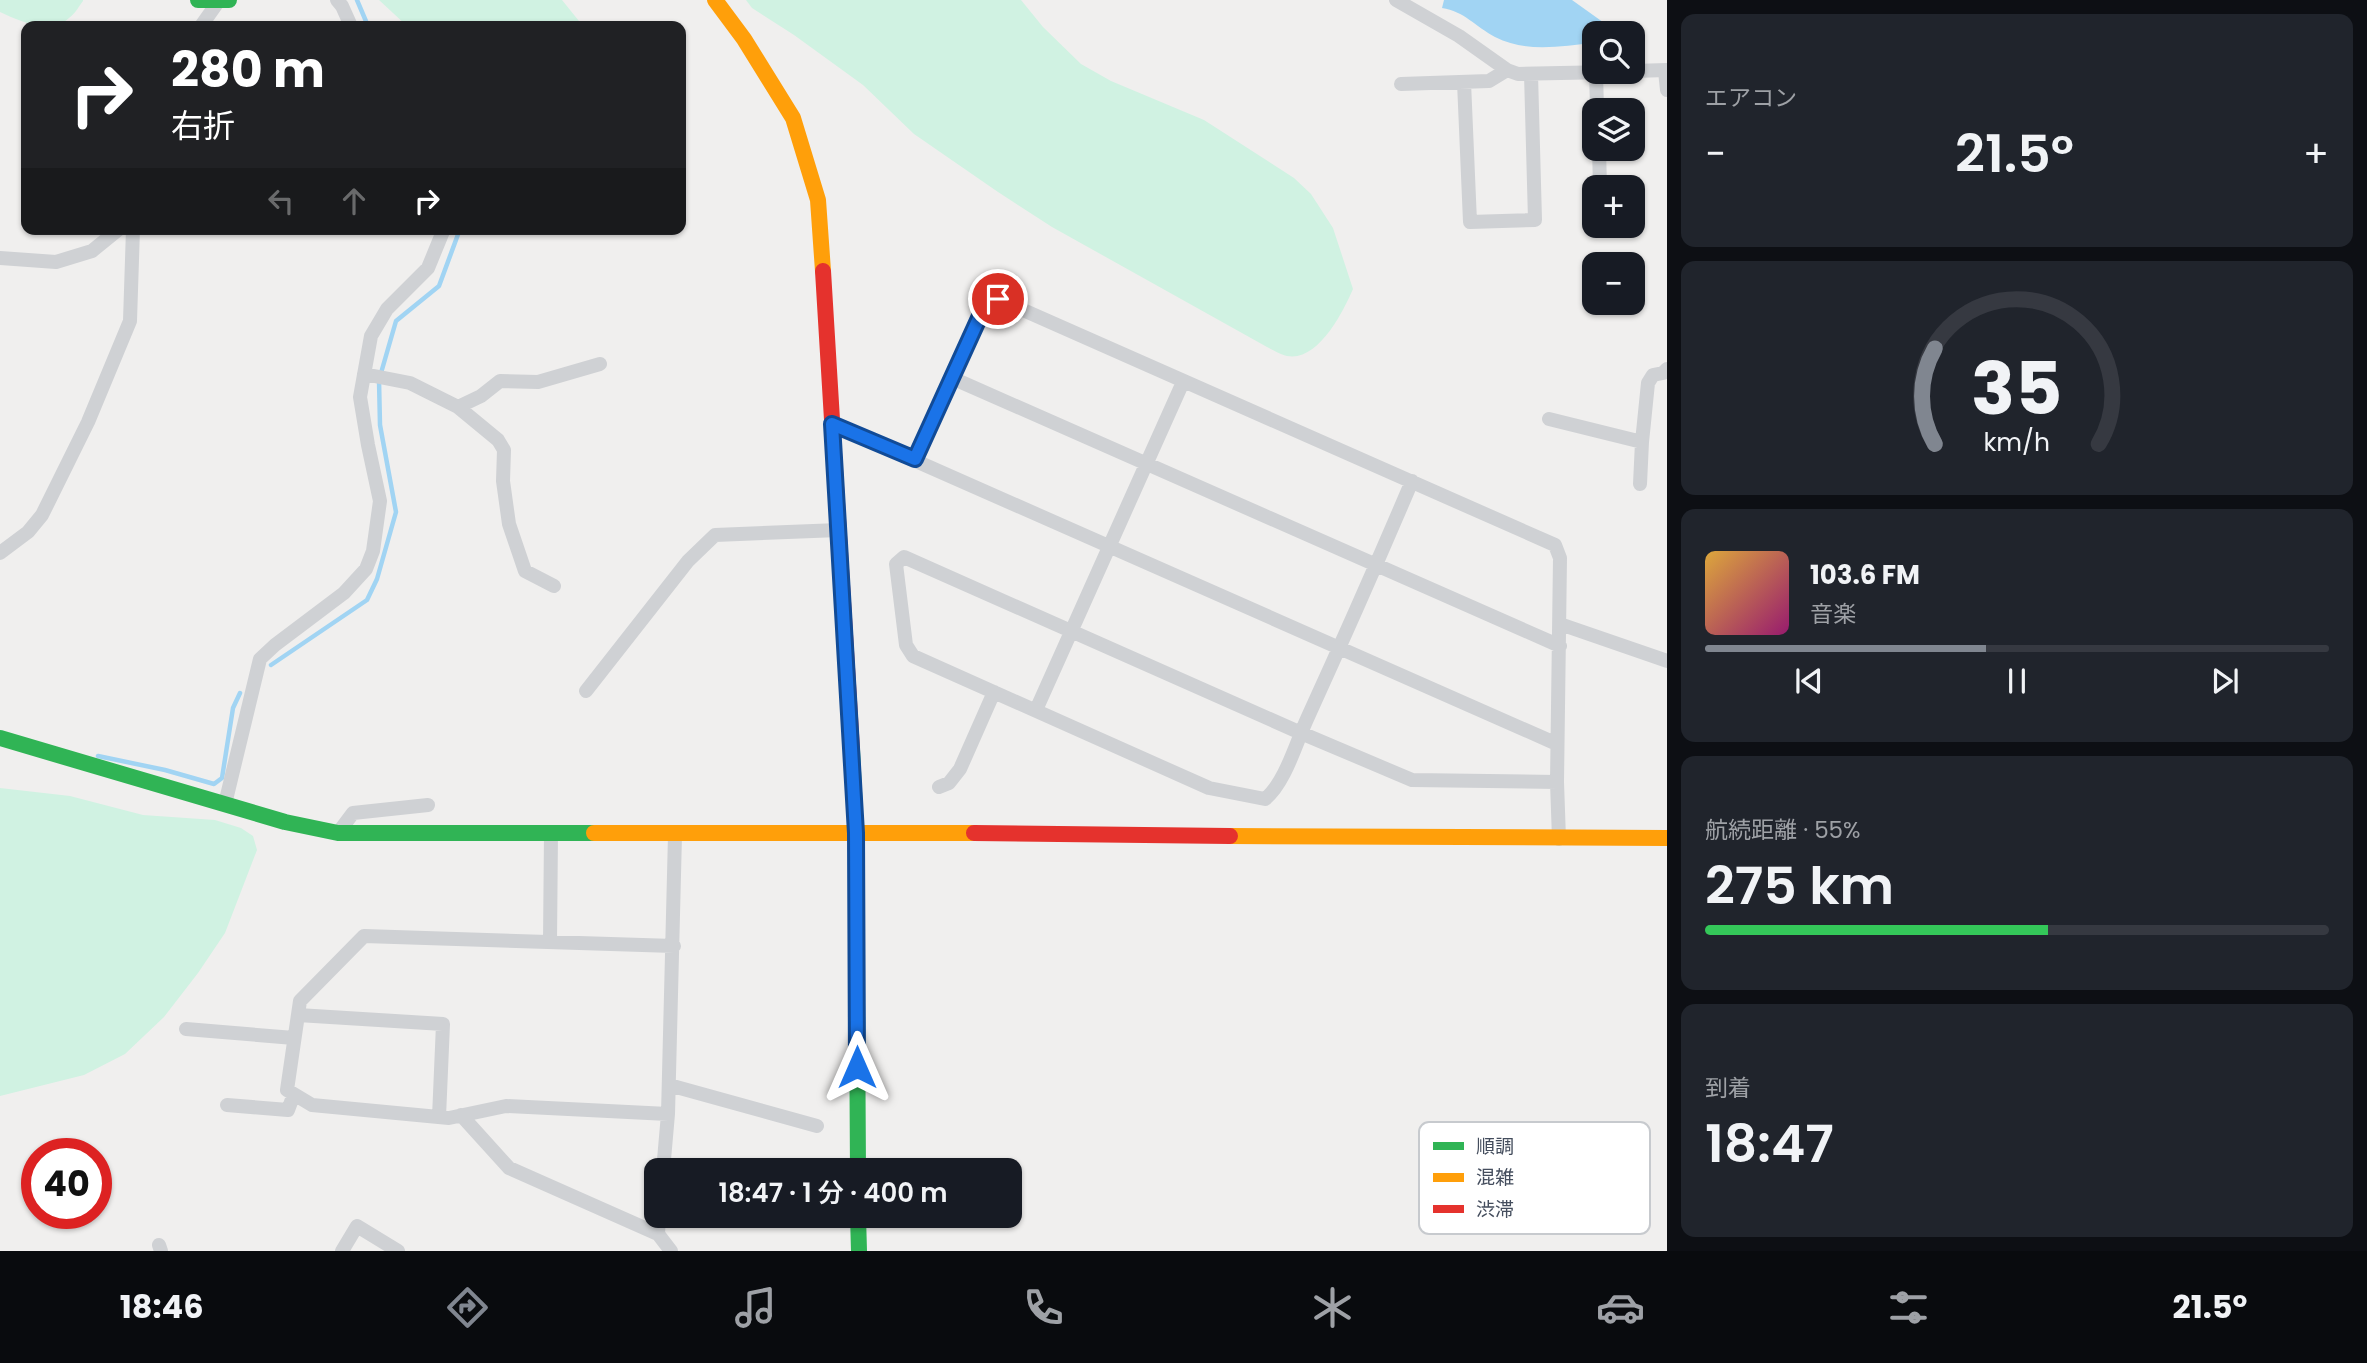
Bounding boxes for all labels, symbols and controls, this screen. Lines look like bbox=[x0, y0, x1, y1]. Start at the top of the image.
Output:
map controls bbox=[1582, 21, 1645, 315]
button: search bbox=[1582, 21, 1645, 84]
text: 280 m bbox=[171, 36, 325, 104]
icon: right bbox=[56, 49, 147, 140]
text: エアコン bbox=[1705, 82, 1797, 114]
button: layers bbox=[1582, 98, 1645, 161]
text: 右折 bbox=[171, 103, 235, 148]
text: 21.5° bbox=[1955, 117, 2074, 190]
text: − bbox=[1705, 127, 1726, 180]
text: + bbox=[2303, 127, 2329, 180]
button: + bbox=[1582, 175, 1645, 238]
icon: left bbox=[262, 182, 300, 220]
icon: ahead bbox=[335, 182, 373, 220]
icon: right bbox=[408, 182, 446, 220]
button: − bbox=[1582, 252, 1645, 315]
pin bbox=[968, 269, 1028, 329]
icon: arrive bbox=[979, 280, 1017, 318]
text: 35 bbox=[1971, 339, 2063, 440]
text: km/h bbox=[1984, 425, 2050, 460]
text: 103.6 FM bbox=[1810, 557, 1920, 593]
text: 音楽 bbox=[1810, 598, 1856, 630]
icon: previous bbox=[1790, 662, 1828, 700]
icon: pause bbox=[1998, 662, 2036, 700]
icon: next bbox=[2206, 662, 2244, 700]
text: 航続距離 · 55% bbox=[1705, 814, 1861, 846]
text: 275 km bbox=[1705, 849, 1894, 922]
position arrow bbox=[820, 1030, 894, 1104]
text: 到着 bbox=[1705, 1072, 1751, 1104]
text: 18:47 bbox=[1705, 1107, 1834, 1180]
legend bbox=[1419, 1122, 1650, 1234]
text: 順調 bbox=[1476, 1133, 1514, 1160]
speed limit sign: 40 bbox=[21, 1138, 112, 1229]
text: 混雑 bbox=[1476, 1164, 1514, 1191]
text: 18:47 · 1 分 · 400 m bbox=[718, 1175, 948, 1211]
text: 渋滞 bbox=[1476, 1196, 1514, 1223]
icon: directions bbox=[443, 1283, 492, 1332]
icon: music bbox=[731, 1283, 780, 1332]
icon: phone bbox=[1019, 1283, 1068, 1332]
icon: climate bbox=[1308, 1283, 1357, 1332]
icon: car bbox=[1596, 1283, 1645, 1332]
icon: filters bbox=[1884, 1283, 1933, 1332]
text: 18:46 bbox=[120, 1284, 204, 1329]
text: 21.5° bbox=[2172, 1284, 2247, 1329]

